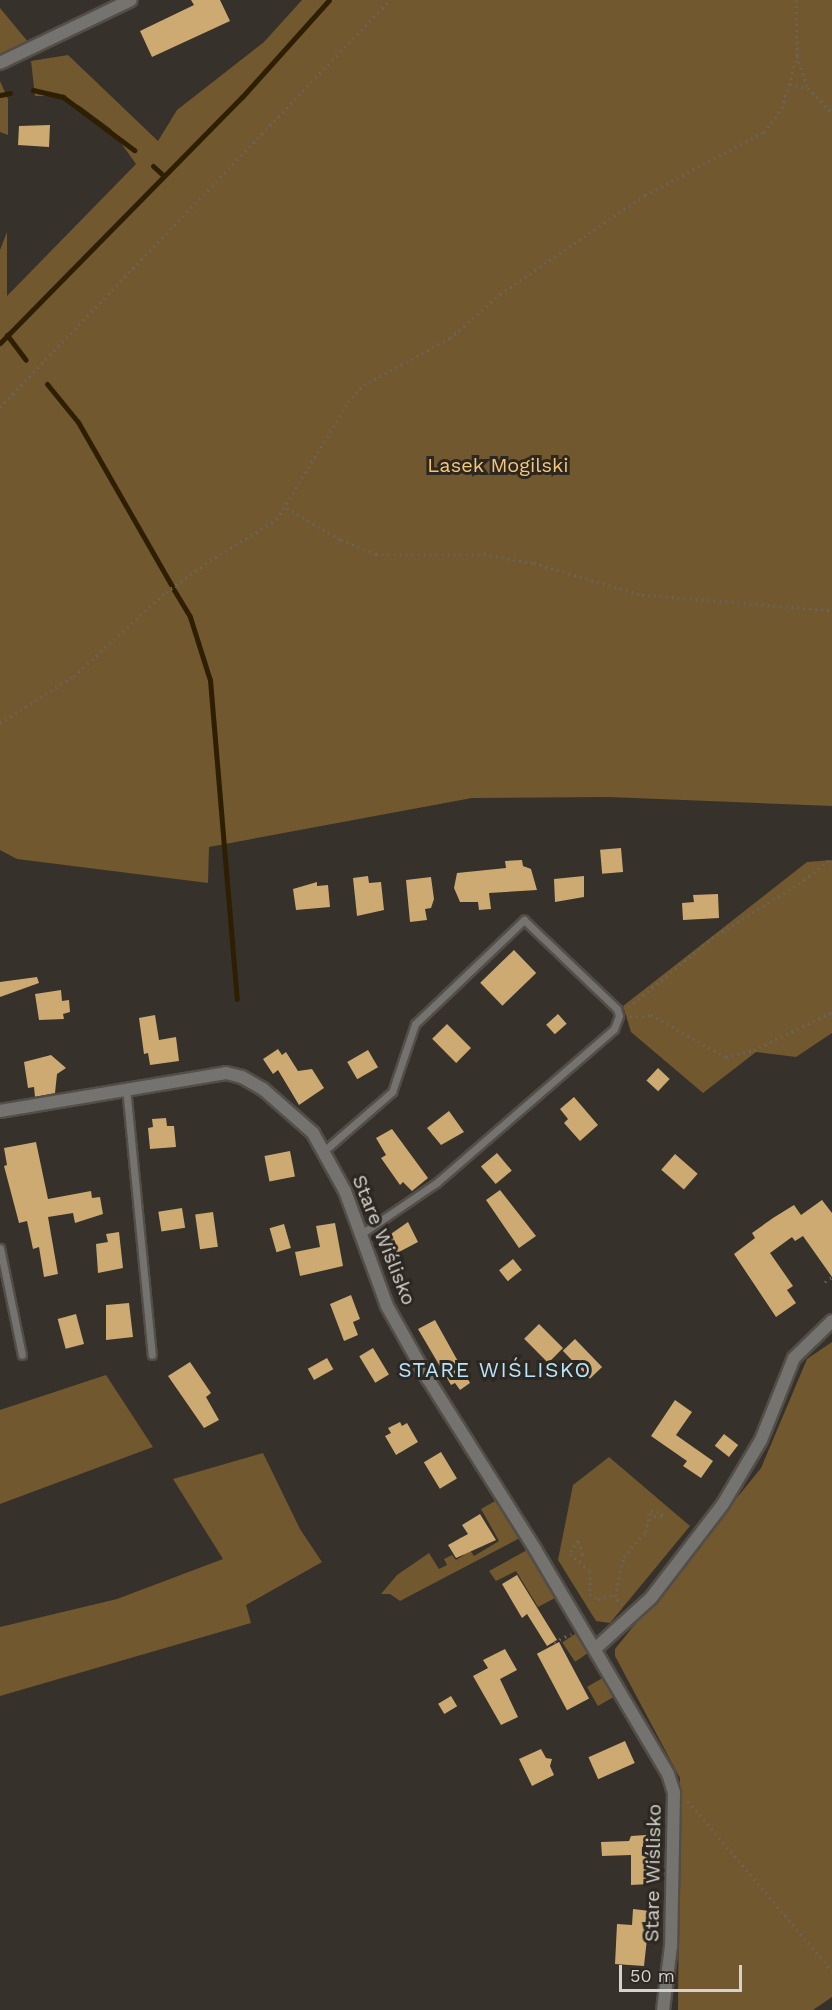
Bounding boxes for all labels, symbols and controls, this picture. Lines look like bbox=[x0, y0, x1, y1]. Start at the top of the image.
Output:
park label: Lasek Mogilski bbox=[427, 453, 569, 477]
street label: Stare Wiślisko bbox=[347, 1171, 421, 1309]
district label: STARE WIŚLISKO bbox=[398, 1357, 592, 1383]
street label: Stare Wiślisko bbox=[640, 1803, 666, 1943]
scale bar bbox=[622, 1953, 745, 1991]
text: 50 m bbox=[630, 1965, 675, 1986]

